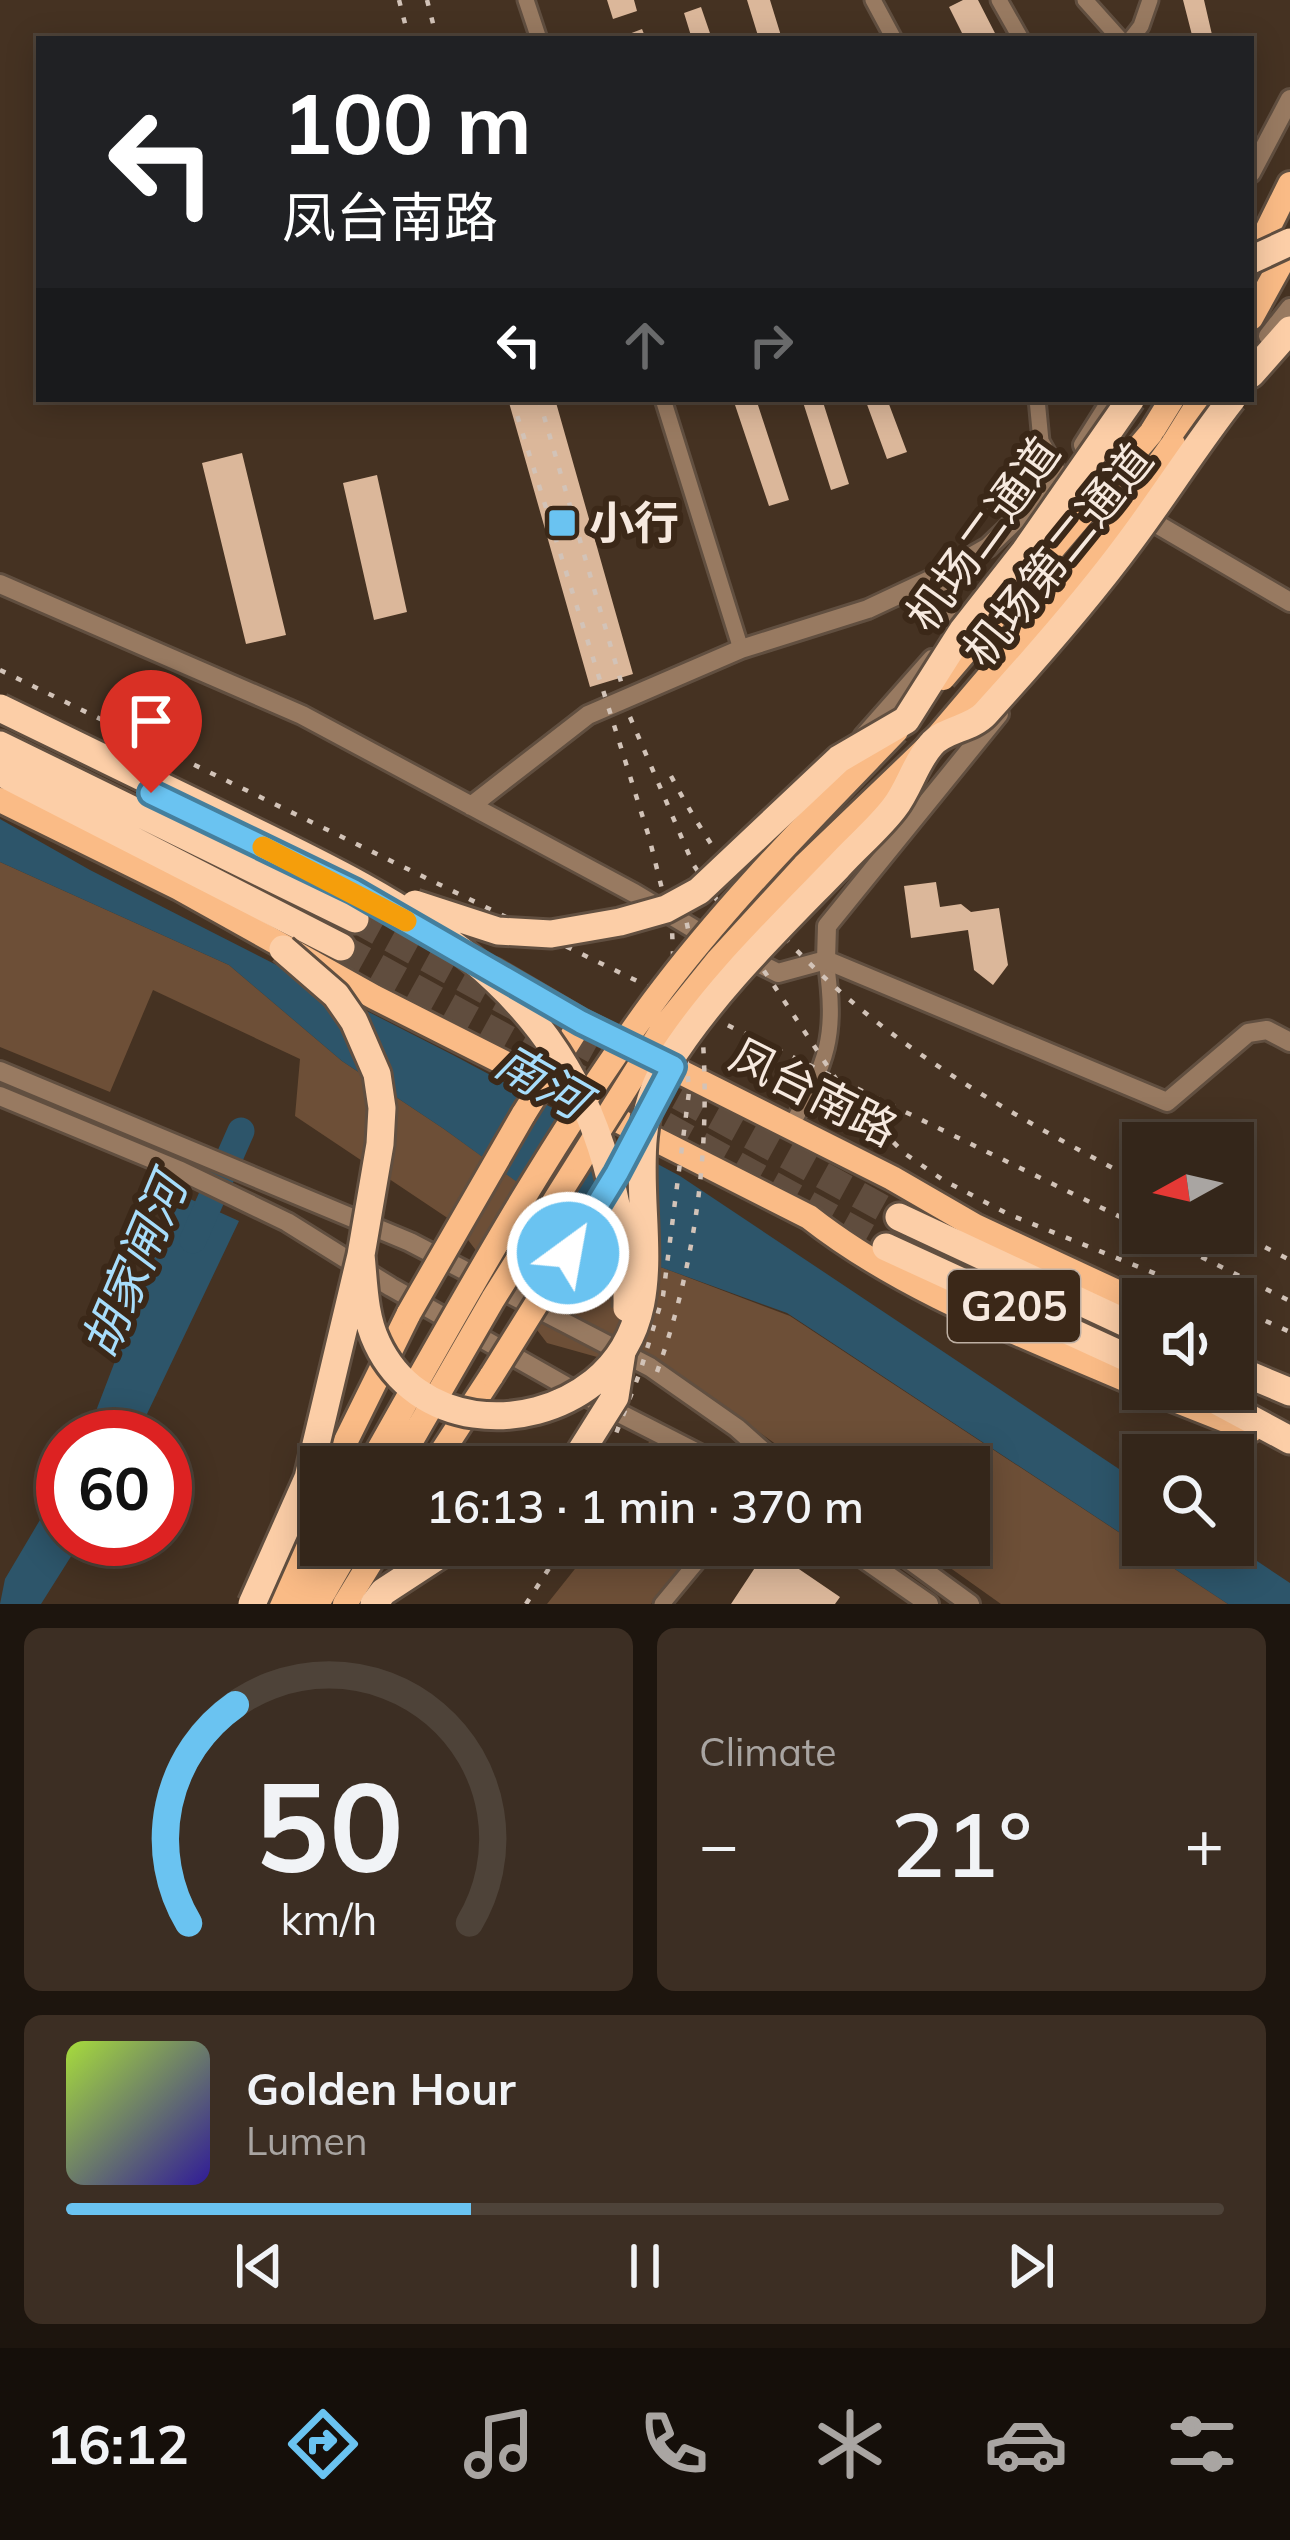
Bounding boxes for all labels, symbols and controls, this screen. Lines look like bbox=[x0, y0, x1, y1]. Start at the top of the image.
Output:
text: 100 m bbox=[282, 70, 532, 175]
icon: left bbox=[84, 84, 240, 240]
text: 凤台南路 bbox=[282, 183, 498, 251]
icon: left bbox=[486, 312, 552, 378]
icon: ahead bbox=[612, 312, 678, 378]
icon: right bbox=[738, 312, 804, 378]
street label: 机场二通道 bbox=[893, 426, 1071, 641]
street label: 机场第二通道 bbox=[950, 432, 1164, 677]
place label: 小行 bbox=[589, 494, 679, 550]
marker: 小行 bbox=[546, 507, 578, 539]
pin bbox=[100, 670, 202, 793]
icon: arrive bbox=[118, 688, 184, 754]
street label: 凤台南路 bbox=[722, 1025, 907, 1157]
water label: 南河 bbox=[486, 1030, 606, 1134]
north arrow bbox=[1122, 1122, 1254, 1254]
map controls bbox=[1122, 1122, 1254, 1566]
water label: 胡家闸河 bbox=[68, 1158, 201, 1366]
position arrow bbox=[505, 1190, 631, 1316]
road number: G205 bbox=[948, 1270, 1080, 1342]
button: sound bbox=[1122, 1278, 1254, 1410]
speed limit sign: 60 bbox=[36, 1410, 192, 1566]
button: search bbox=[1122, 1434, 1254, 1566]
text: 16:13 · 1 min · 370 m bbox=[426, 1478, 864, 1534]
text: Climate bbox=[699, 1727, 837, 1776]
text: 50 bbox=[254, 1747, 403, 1903]
text: 21° bbox=[891, 1787, 1032, 1900]
text: − bbox=[699, 1802, 739, 1885]
text: + bbox=[1184, 1802, 1224, 1885]
text: km/h bbox=[280, 1891, 377, 1945]
text: Golden Hour bbox=[246, 2060, 516, 2116]
text: Lumen bbox=[246, 2116, 368, 2165]
icon: previous bbox=[226, 2233, 292, 2299]
icon: pause bbox=[612, 2233, 678, 2299]
icon: next bbox=[998, 2233, 1064, 2299]
icon: directions bbox=[281, 2402, 365, 2486]
icon: music bbox=[457, 2402, 541, 2486]
icon: phone bbox=[632, 2402, 716, 2486]
icon: climate bbox=[808, 2402, 892, 2486]
icon: car bbox=[984, 2402, 1068, 2486]
icon: filters bbox=[1160, 2402, 1244, 2486]
text: 16:12 bbox=[46, 2410, 189, 2478]

